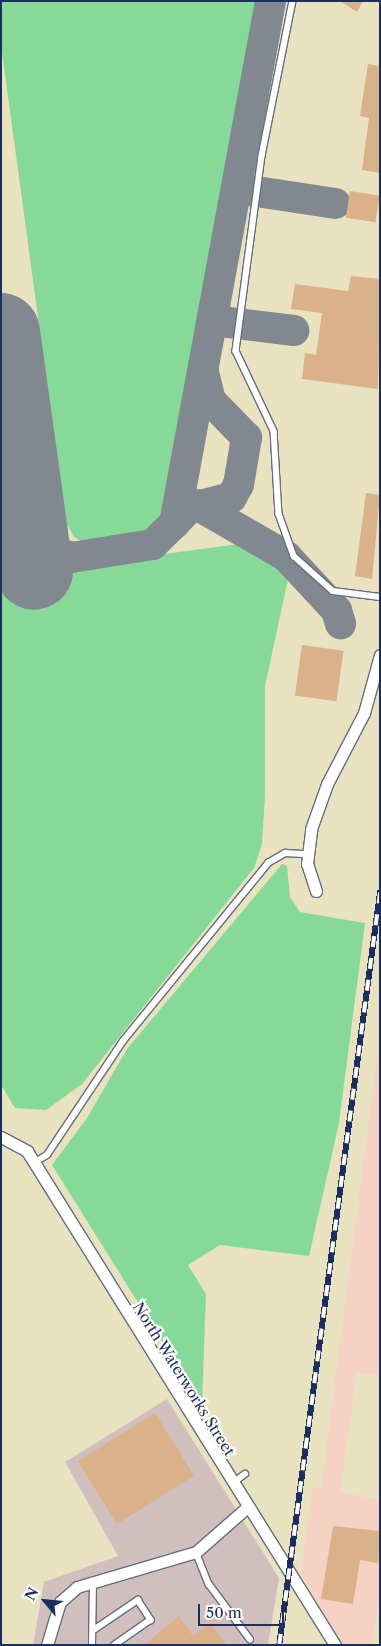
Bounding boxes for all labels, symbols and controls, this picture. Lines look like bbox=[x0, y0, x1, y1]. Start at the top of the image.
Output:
street label: North Waterworks Street bbox=[129, 1299, 239, 1459]
north arrow bbox=[20, 1576, 70, 1626]
text: N bbox=[21, 1584, 43, 1604]
scale bar bbox=[201, 1594, 287, 1626]
text: 50 m bbox=[206, 1603, 242, 1622]

